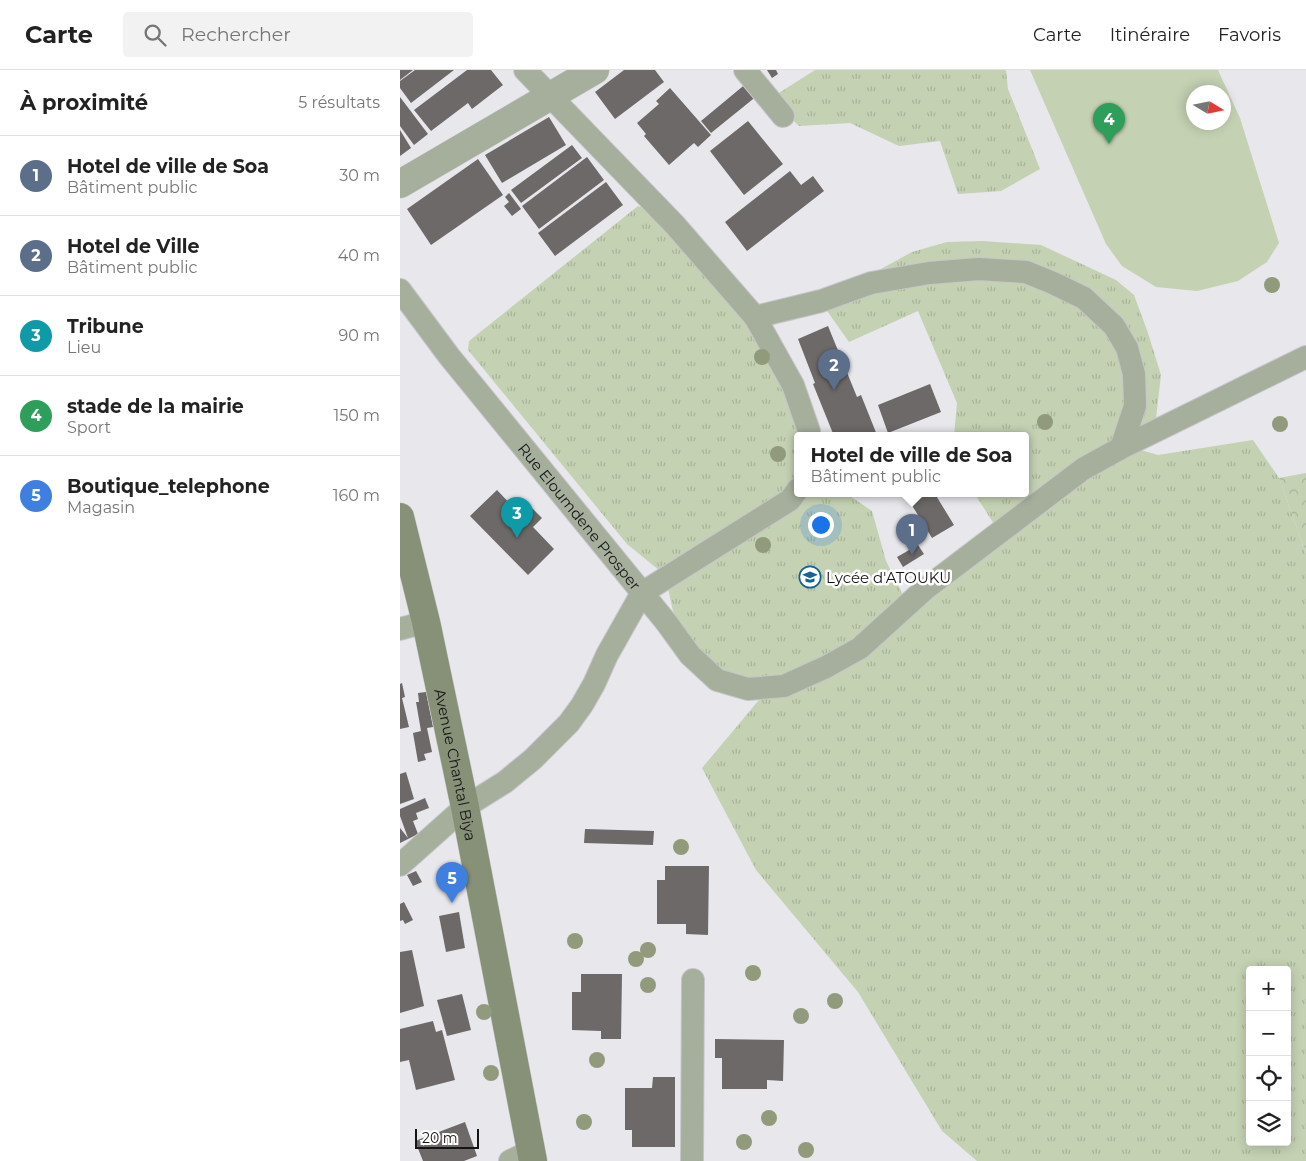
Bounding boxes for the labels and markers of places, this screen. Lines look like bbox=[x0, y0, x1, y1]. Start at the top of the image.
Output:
pin: 4 bbox=[1093, 103, 1125, 144]
pin: 2 bbox=[818, 349, 850, 390]
pin: 3 bbox=[501, 497, 533, 538]
pin: 1 bbox=[896, 514, 928, 555]
school or university icon: Lycée d'ATOUKU bbox=[798, 565, 822, 589]
place label: Lycée d'ATOUKU bbox=[826, 568, 951, 587]
pin: 5 bbox=[436, 862, 468, 903]

